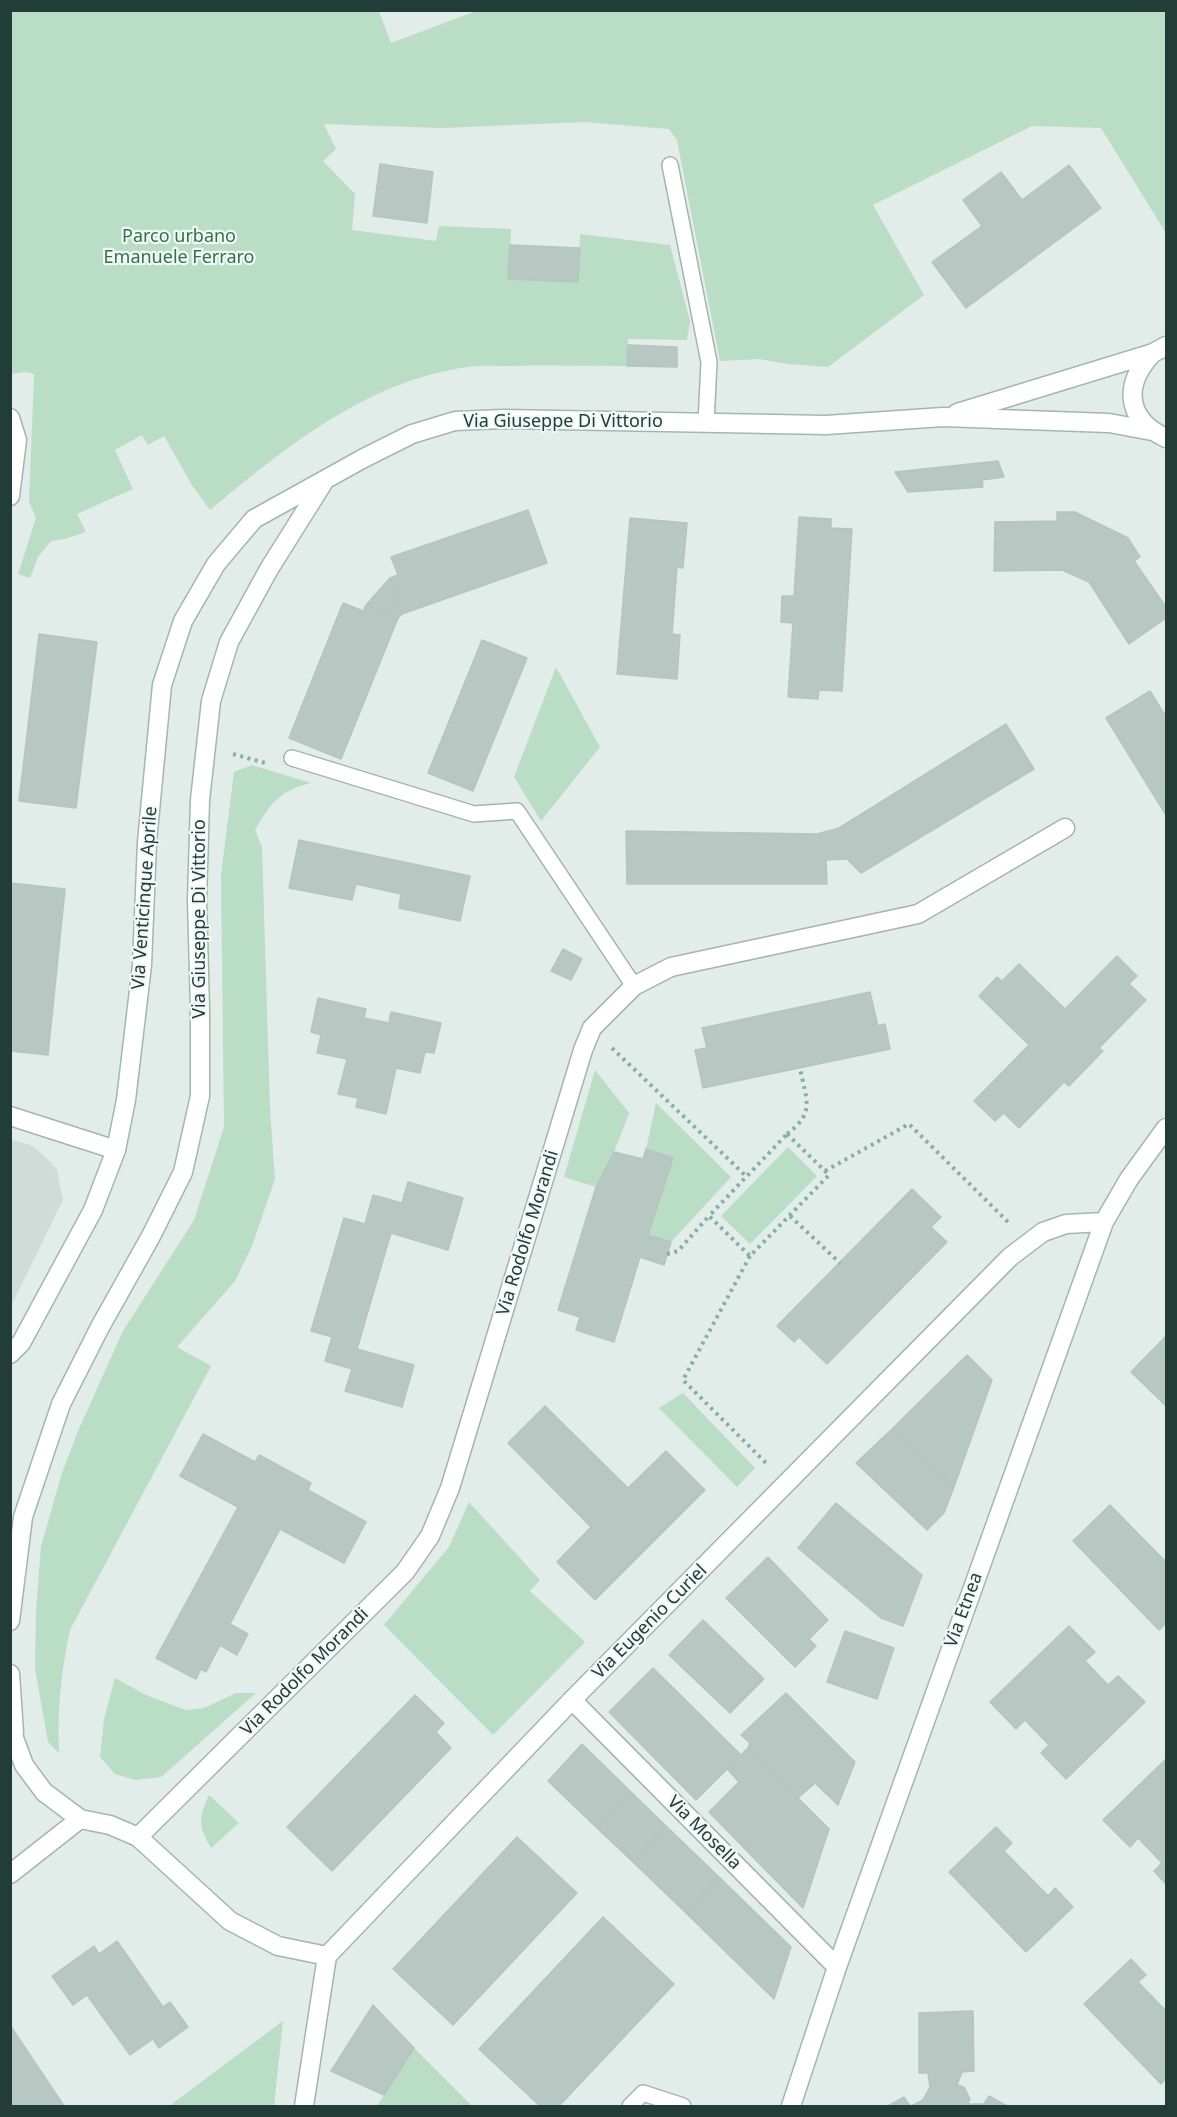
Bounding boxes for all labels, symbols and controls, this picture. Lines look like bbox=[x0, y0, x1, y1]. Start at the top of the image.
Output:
park label: Parco urbano Emanuele Ferraro bbox=[104, 226, 254, 268]
street label: Via Giuseppe Di Vittorio bbox=[463, 411, 663, 433]
street label: Via Venticinque Aprile bbox=[128, 805, 162, 991]
street label: Via Giuseppe Di Vittorio bbox=[189, 819, 211, 1019]
street label: Via Rodolfo Morandi bbox=[493, 1148, 563, 1318]
street label: Via Eugenio Curiel bbox=[588, 1560, 712, 1684]
street label: Via Etnea bbox=[940, 1570, 988, 1650]
street label: Via Rodolfo Morandi bbox=[237, 1604, 373, 1740]
street label: Via Mosella bbox=[663, 1792, 745, 1874]

